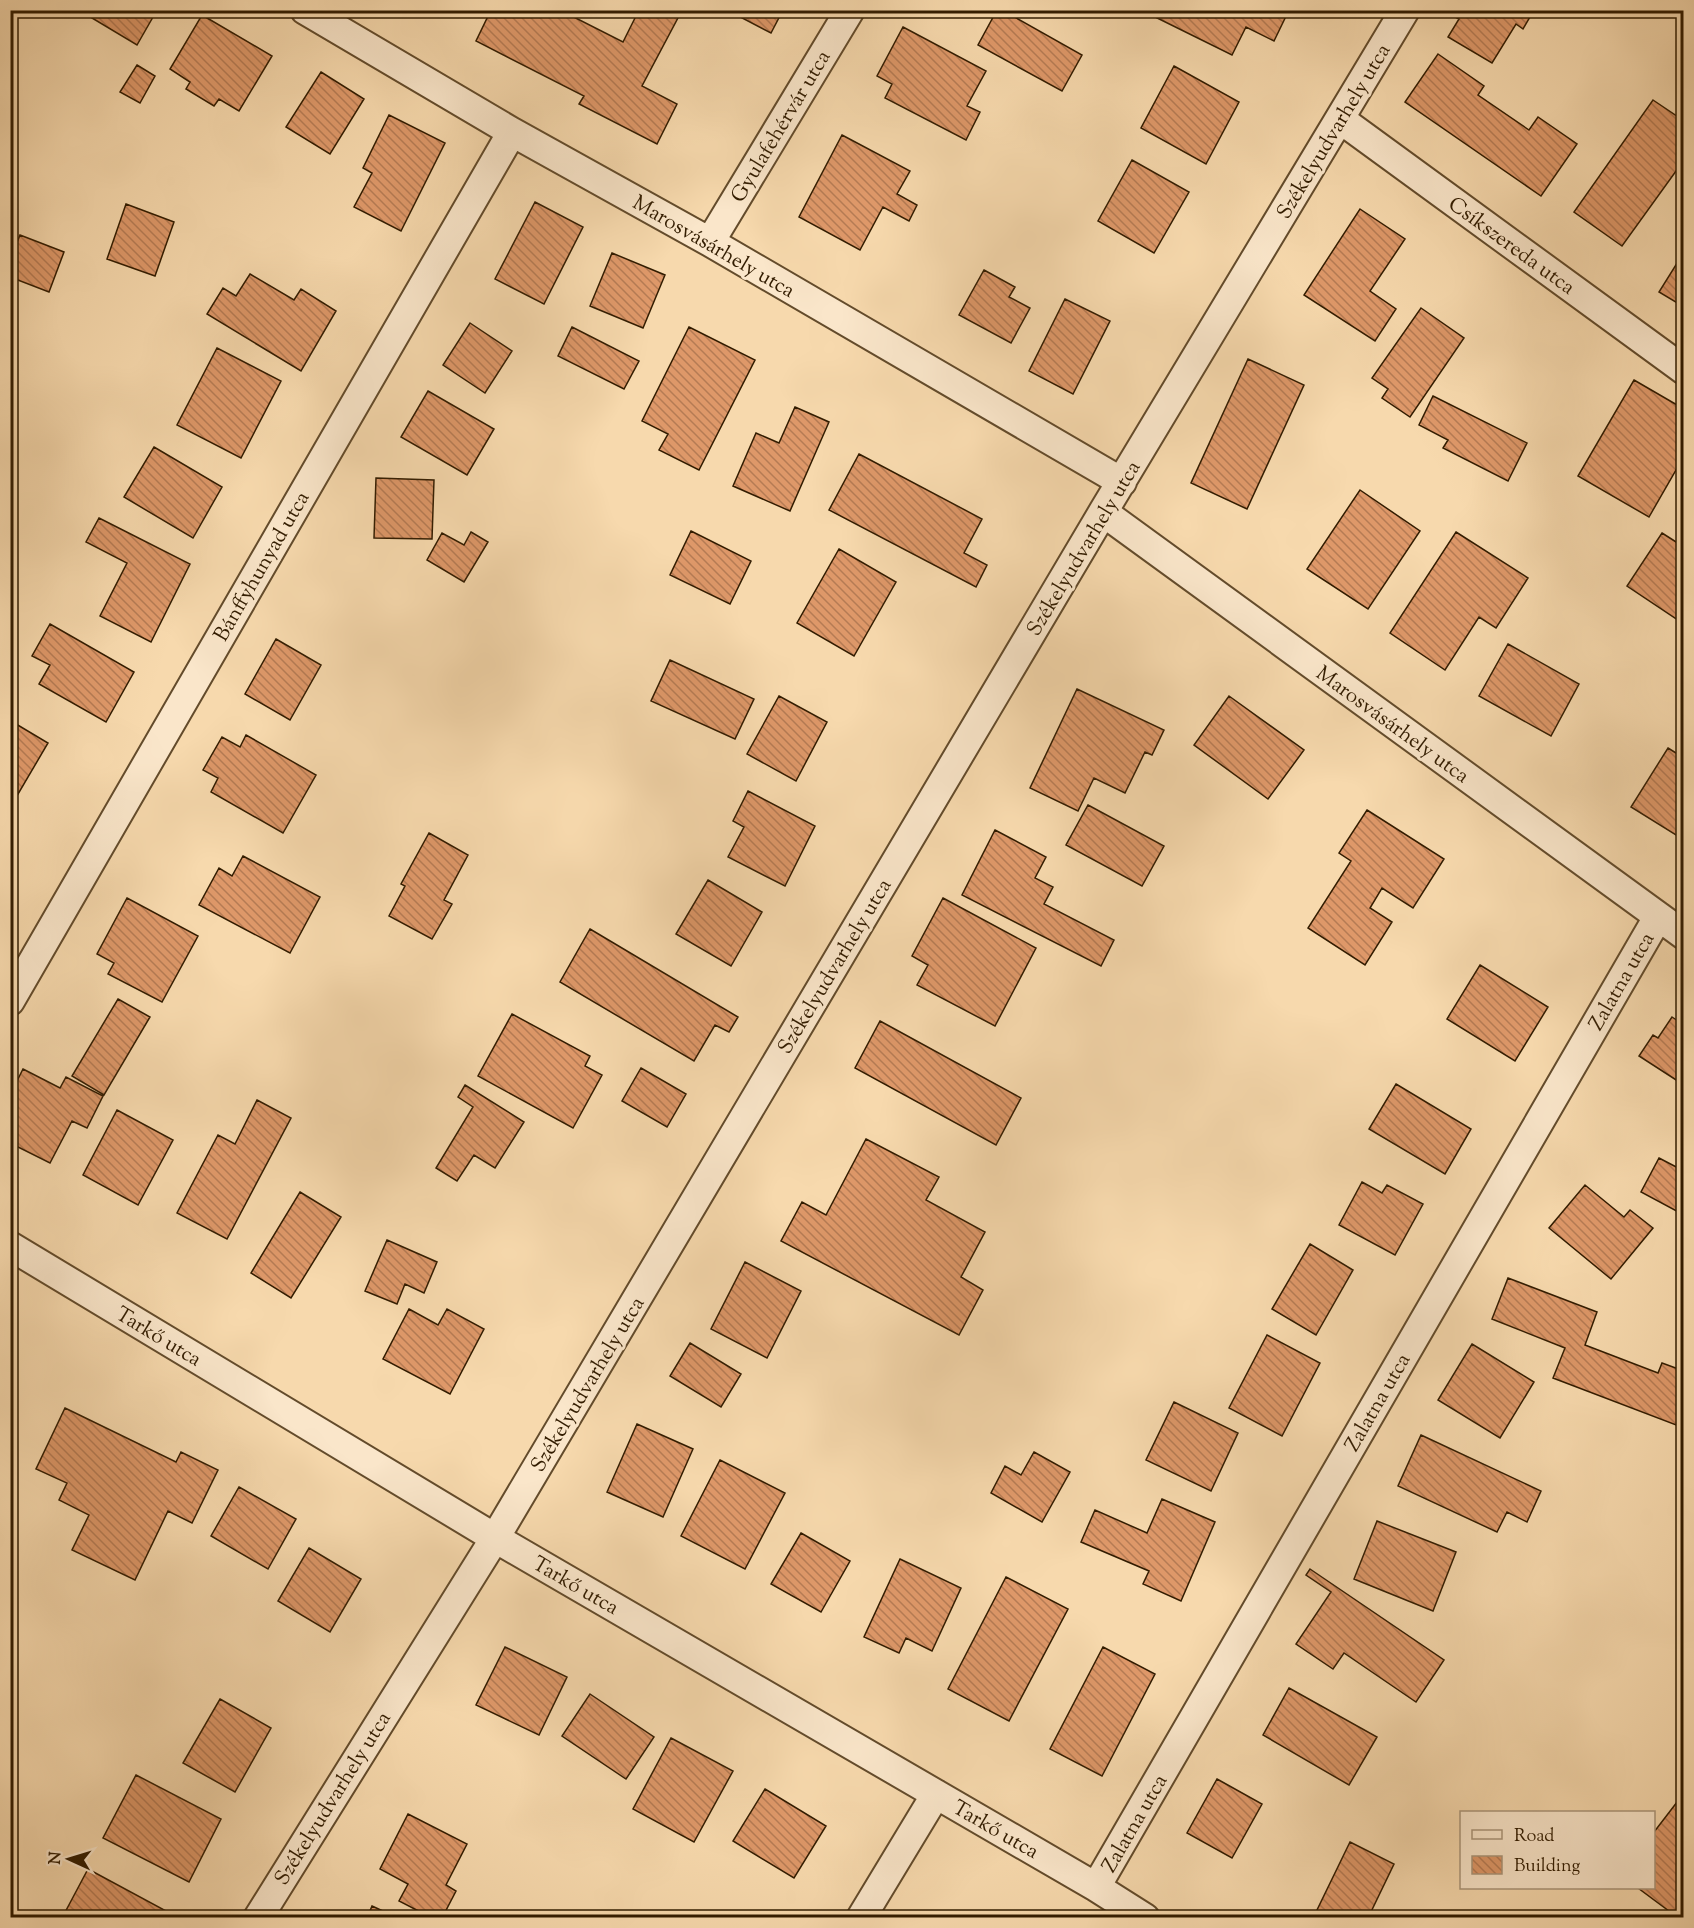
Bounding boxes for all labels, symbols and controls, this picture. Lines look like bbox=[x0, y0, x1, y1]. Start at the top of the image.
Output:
street label: Székelyudvarhely utca bbox=[1270, 38, 1399, 225]
street label: Gyulafehérvár utca bbox=[724, 45, 839, 209]
street label: Marosvásárhely utca bbox=[626, 189, 800, 307]
street label: Csíkszereda utca bbox=[1441, 190, 1581, 303]
street label: Székelyudvarhely utca bbox=[1020, 455, 1149, 642]
street label: Bánffyhunyad utca bbox=[207, 486, 318, 648]
street label: Marosvásárhely utca bbox=[1309, 660, 1475, 792]
street label: Székelyudvarhely utca bbox=[771, 873, 900, 1060]
street label: Zalatna utca bbox=[1582, 927, 1663, 1037]
street label: Székelyudvarhely utca bbox=[524, 1291, 653, 1478]
street label: Tarkő utca bbox=[109, 1300, 207, 1375]
street label: Zalatna utca bbox=[1338, 1348, 1419, 1458]
street label: Tarkő utca bbox=[526, 1550, 624, 1624]
street label: Székelyudvarhely utca bbox=[268, 1706, 399, 1892]
street label: Zalatna utca bbox=[1095, 1769, 1176, 1879]
street label: Tarkő utca bbox=[946, 1794, 1044, 1868]
legend bbox=[1460, 1811, 1655, 1889]
text: Road bbox=[1514, 1824, 1554, 1850]
north arrow bbox=[39, 1829, 99, 1889]
text: N bbox=[45, 1851, 68, 1865]
text: Building bbox=[1514, 1854, 1580, 1880]

